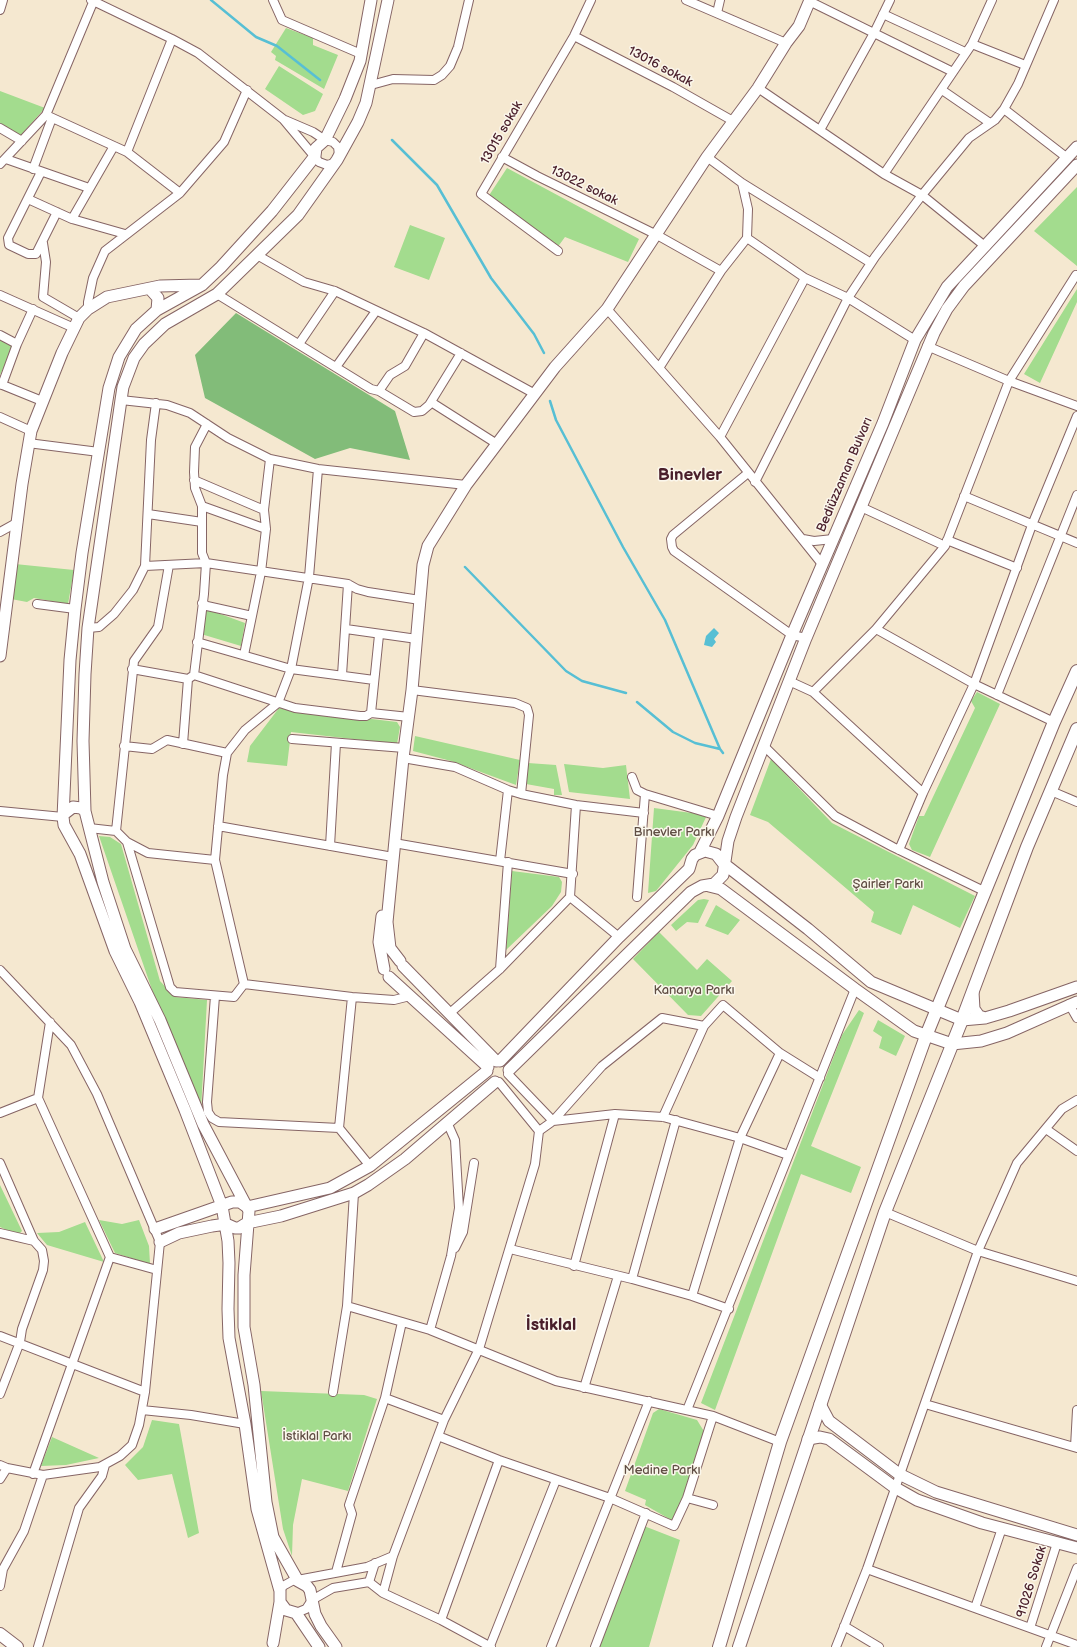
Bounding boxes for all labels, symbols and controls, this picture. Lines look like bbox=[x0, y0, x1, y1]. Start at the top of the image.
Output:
street label: 13016 sokak bbox=[625, 43, 695, 91]
street label: 13015 sokak bbox=[478, 99, 526, 167]
street label: 13022 sokak bbox=[548, 163, 620, 209]
street label: Bediüzzaman Bulvarı bbox=[814, 415, 876, 535]
district label: Binevler bbox=[658, 466, 722, 486]
park label: Binevler Parkı bbox=[633, 825, 715, 841]
park label: Şairler Parkı bbox=[853, 877, 923, 893]
park label: Kanarya Parkı bbox=[653, 983, 735, 999]
district label: İstiklal bbox=[526, 1316, 576, 1336]
park label: İstiklal Parkı bbox=[282, 1429, 352, 1445]
park label: Medine Parkı bbox=[623, 1463, 701, 1479]
street label: 91026 Sokak bbox=[1014, 1544, 1050, 1620]

